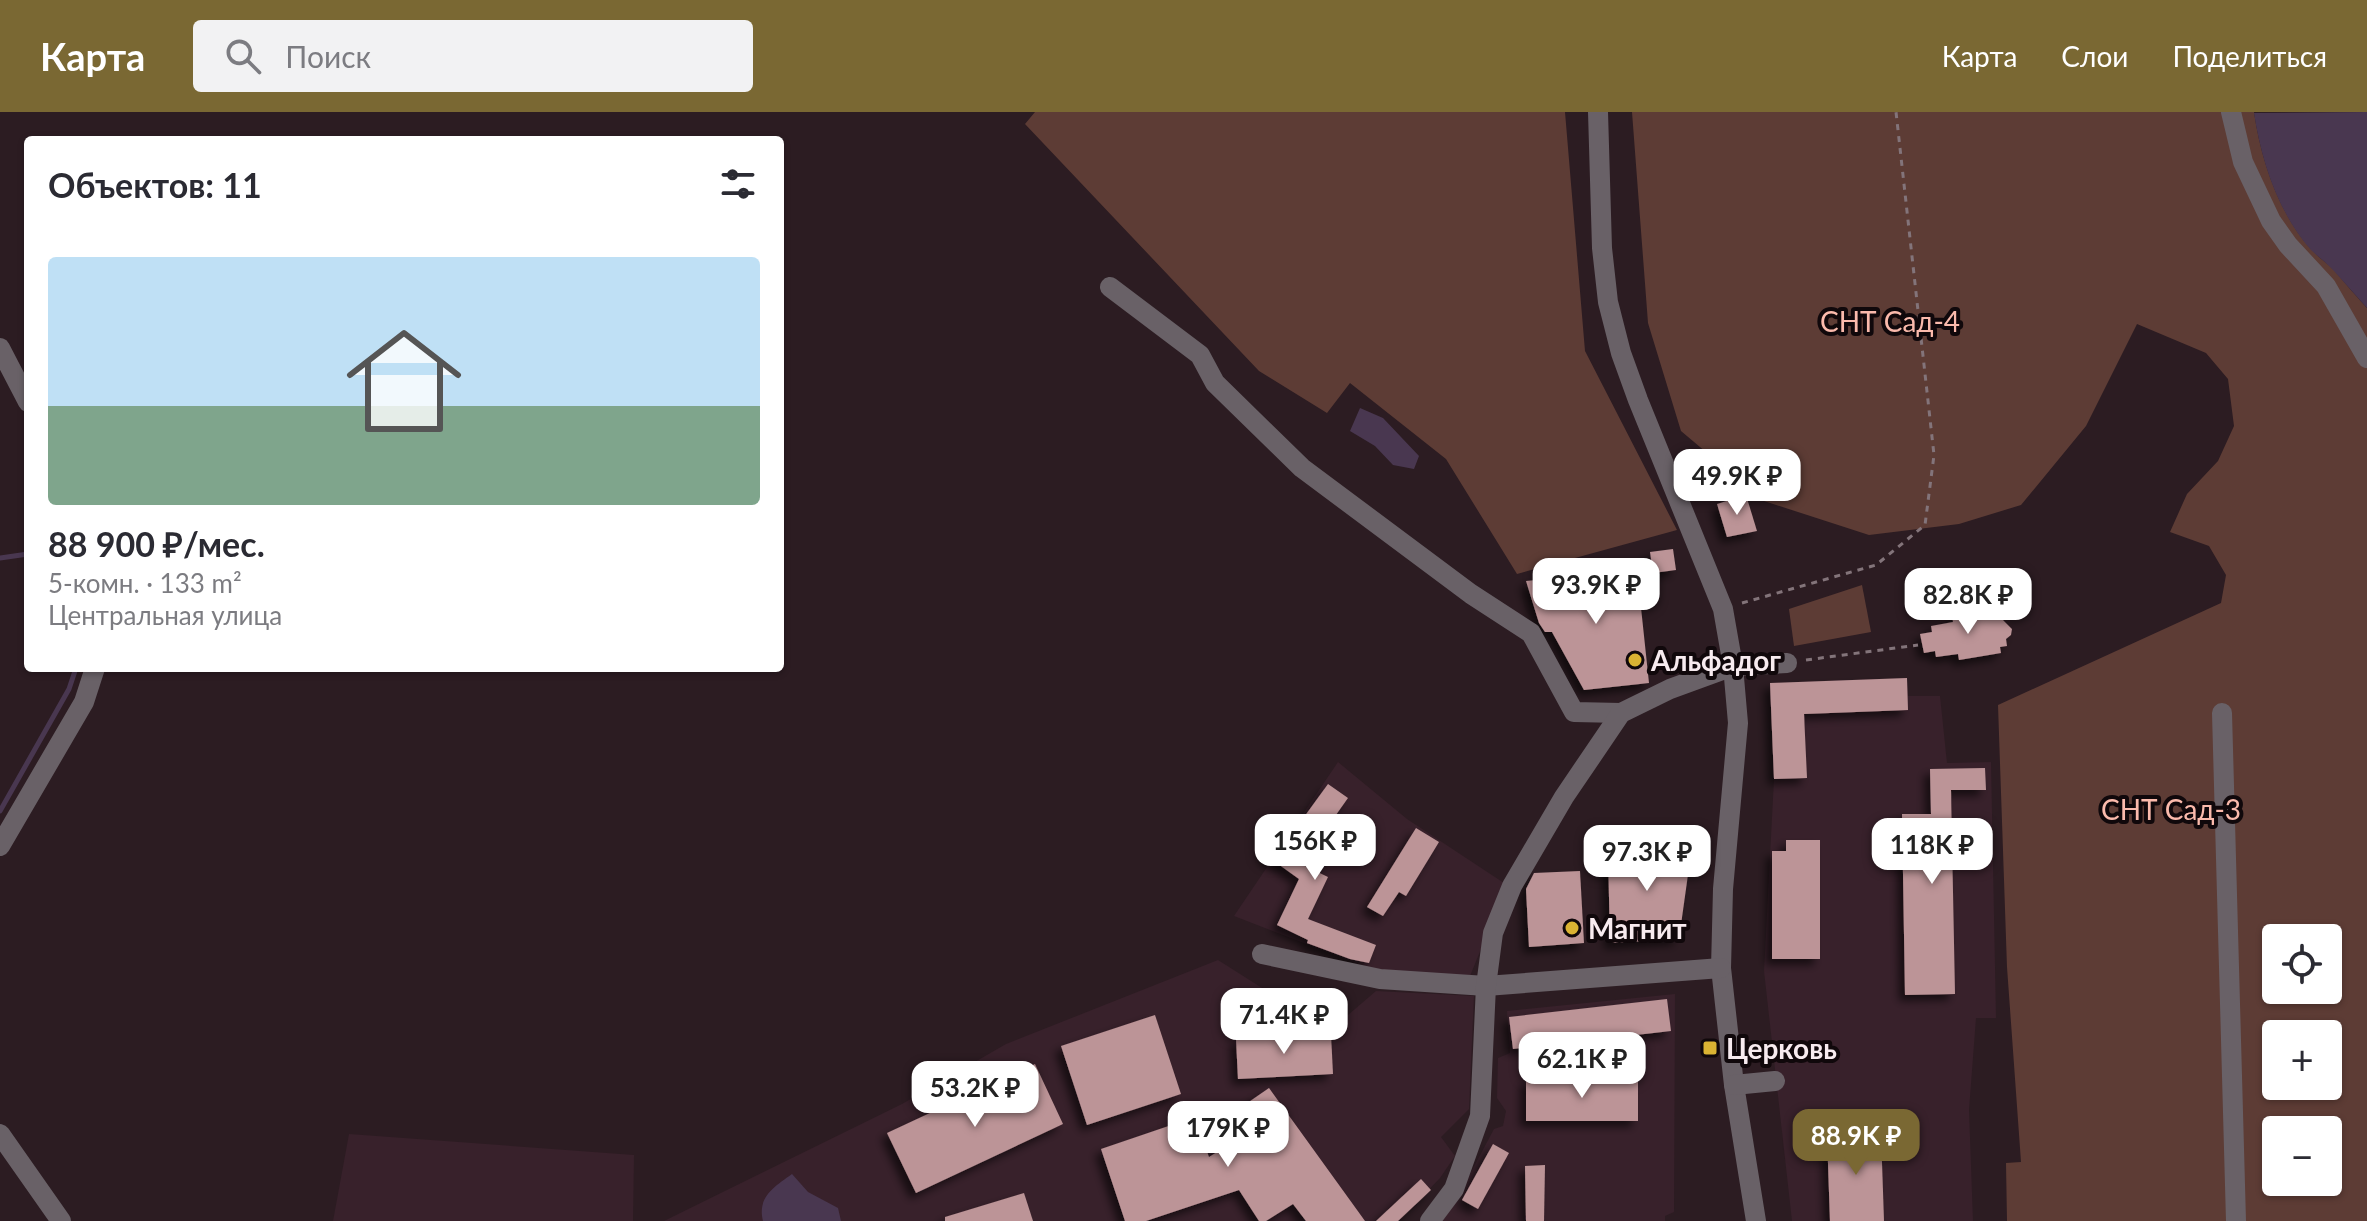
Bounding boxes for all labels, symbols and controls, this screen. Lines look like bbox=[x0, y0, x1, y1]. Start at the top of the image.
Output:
search box bbox=[193, 20, 753, 92]
text: Карта bbox=[40, 33, 145, 79]
icon: search bbox=[221, 34, 265, 78]
text: Поиск bbox=[285, 38, 371, 74]
text: Карта bbox=[1942, 39, 2017, 73]
text: Слои bbox=[2061, 39, 2128, 73]
text: Поделиться bbox=[2172, 39, 2327, 73]
icon: filters bbox=[716, 162, 760, 206]
text: Объектов: 11 bbox=[48, 164, 262, 205]
park label: СНТ Сад-4 bbox=[1820, 304, 1960, 338]
icon: home bbox=[332, 309, 476, 453]
pin: 49.9K ₽ bbox=[1663, 449, 1811, 517]
text: 49.9K ₽ bbox=[1692, 459, 1782, 491]
text: 88 900 ₽/мес. bbox=[48, 523, 265, 564]
pin: 93.9K ₽ bbox=[1522, 558, 1670, 626]
text: 5-комн. · 133 m² bbox=[48, 567, 242, 599]
text: 93.9K ₽ bbox=[1551, 568, 1641, 600]
pin: 82.8K ₽ bbox=[1894, 568, 2042, 636]
text: 82.8K ₽ bbox=[1923, 578, 2013, 610]
text: Центральная улица bbox=[48, 599, 282, 631]
place label: Альфадог bbox=[1650, 643, 1781, 677]
marker: Альфадог bbox=[1626, 651, 1644, 669]
park label: СНТ Сад-3 bbox=[2101, 792, 2241, 826]
pin: 156K ₽ bbox=[1250, 814, 1380, 882]
pin: 118K ₽ bbox=[1867, 818, 1997, 886]
text: 156K ₽ bbox=[1273, 824, 1357, 856]
pin: 97.3K ₽ bbox=[1573, 825, 1721, 893]
text: 118K ₽ bbox=[1890, 828, 1974, 860]
text: 97.3K ₽ bbox=[1602, 835, 1692, 867]
place label: Магнит bbox=[1588, 911, 1687, 945]
marker: Магнит bbox=[1563, 919, 1581, 937]
map controls bbox=[2262, 924, 2342, 1196]
button: locate bbox=[2262, 924, 2342, 1004]
pin: 71.4K ₽ bbox=[1210, 988, 1358, 1056]
text: 71.4K ₽ bbox=[1239, 998, 1329, 1030]
button: + bbox=[2262, 1020, 2342, 1100]
place label: Церковь bbox=[1726, 1031, 1837, 1065]
pin: 62.1K ₽ bbox=[1508, 1032, 1656, 1100]
marker: Церковь bbox=[1701, 1039, 1719, 1057]
text: 62.1K ₽ bbox=[1537, 1042, 1627, 1074]
pin: 53.2K ₽ bbox=[901, 1061, 1049, 1129]
text: 53.2K ₽ bbox=[930, 1071, 1020, 1103]
pin: 179K ₽ bbox=[1163, 1101, 1293, 1169]
pin: 88.9K ₽ bbox=[1782, 1109, 1930, 1177]
text: 179K ₽ bbox=[1186, 1111, 1270, 1143]
button: − bbox=[2262, 1116, 2342, 1196]
text: 88.9K ₽ bbox=[1811, 1119, 1901, 1151]

